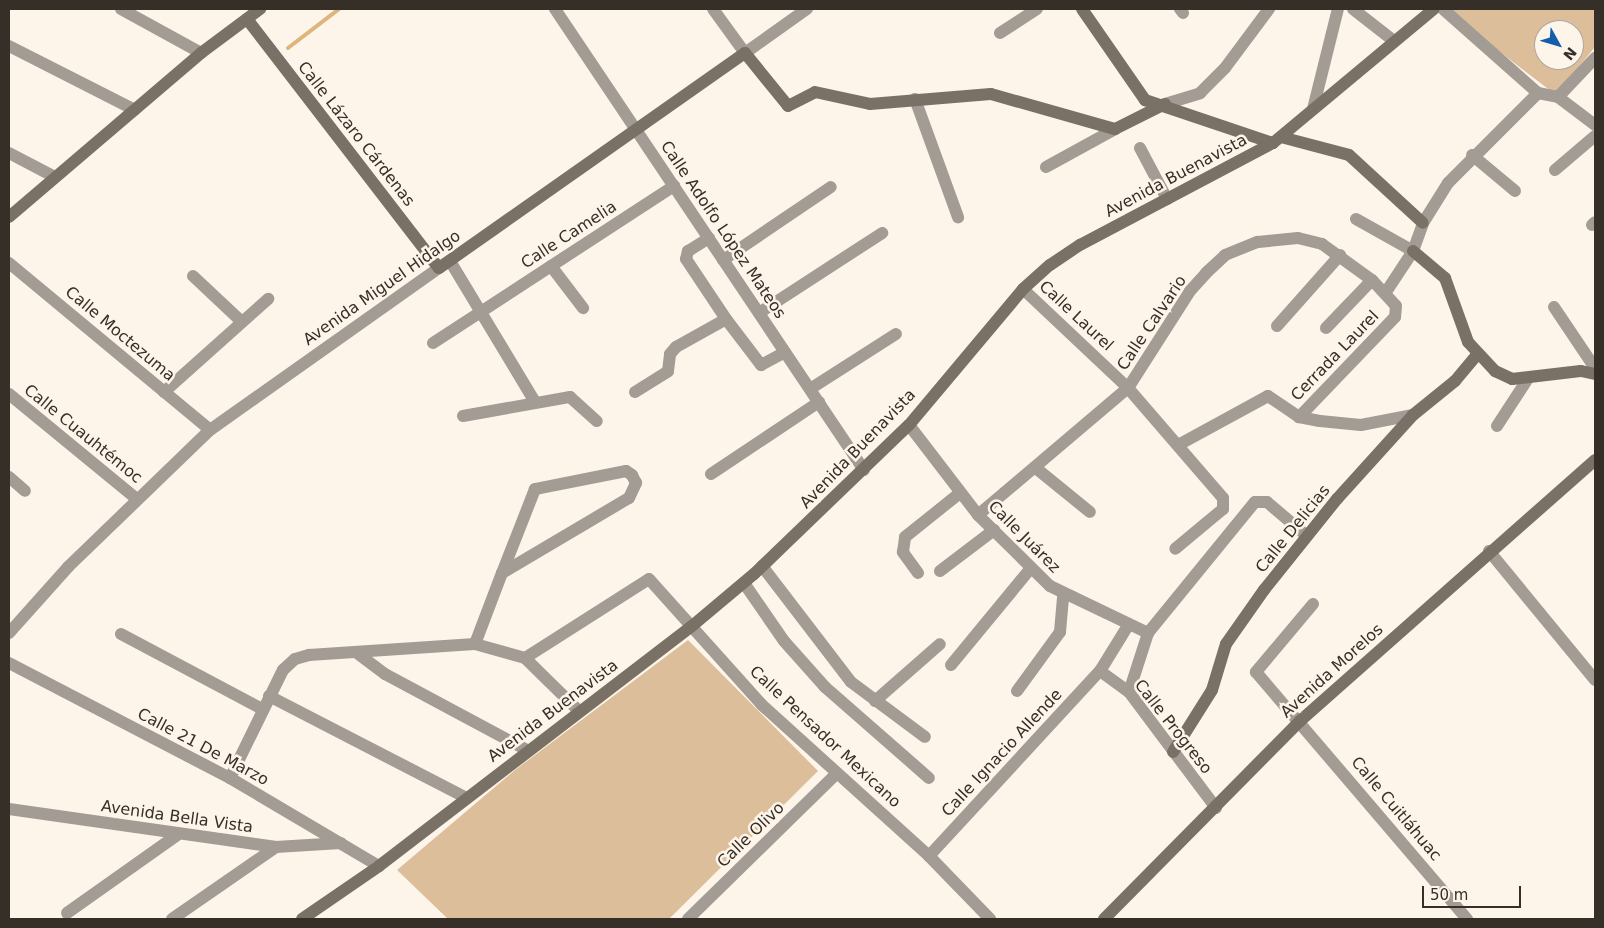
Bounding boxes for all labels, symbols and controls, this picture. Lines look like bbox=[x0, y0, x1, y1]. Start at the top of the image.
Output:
north arrow bbox=[1534, 20, 1584, 70]
text: N bbox=[1560, 44, 1580, 63]
street label: Calle Lázaro Cárdenas bbox=[294, 58, 418, 210]
street label: Avenida Buenavista bbox=[1102, 130, 1250, 222]
street label: Calle Adolfo López Mateos bbox=[656, 138, 790, 322]
street label: Calle Camelia bbox=[518, 197, 620, 273]
street label: Avenida Miguel Hidalgo bbox=[300, 226, 464, 350]
street label: Calle Calvario bbox=[1113, 272, 1191, 374]
street label: Calle Laurel bbox=[1035, 277, 1117, 355]
street label: Calle Moctezuma bbox=[61, 283, 179, 385]
street label: Cerrada Laurel bbox=[1287, 307, 1383, 405]
street label: Calle Cuauhtémoc bbox=[20, 380, 146, 488]
street label: Avenida Buenavista bbox=[796, 385, 920, 513]
street label: Calle Delicias bbox=[1252, 481, 1334, 577]
street label: Calle Juárez bbox=[984, 497, 1064, 577]
street label: Avenida Morelos bbox=[1277, 620, 1387, 722]
street label: Avenida Buenavista bbox=[484, 656, 622, 766]
street label: Calle Pensador Mexicano bbox=[746, 662, 904, 812]
street label: Calle Progreso bbox=[1130, 676, 1216, 778]
street label: Calle Ignacio Allende bbox=[938, 685, 1066, 821]
street label: Calle 21 De Marzo bbox=[134, 704, 272, 790]
street label: Calle Cuitláhuac bbox=[1347, 753, 1445, 865]
street label: Avenida Bella Vista bbox=[100, 797, 254, 837]
street label: Calle Olivo bbox=[714, 798, 788, 872]
scale bar bbox=[1424, 876, 1523, 908]
text: 50 m bbox=[1430, 886, 1468, 904]

